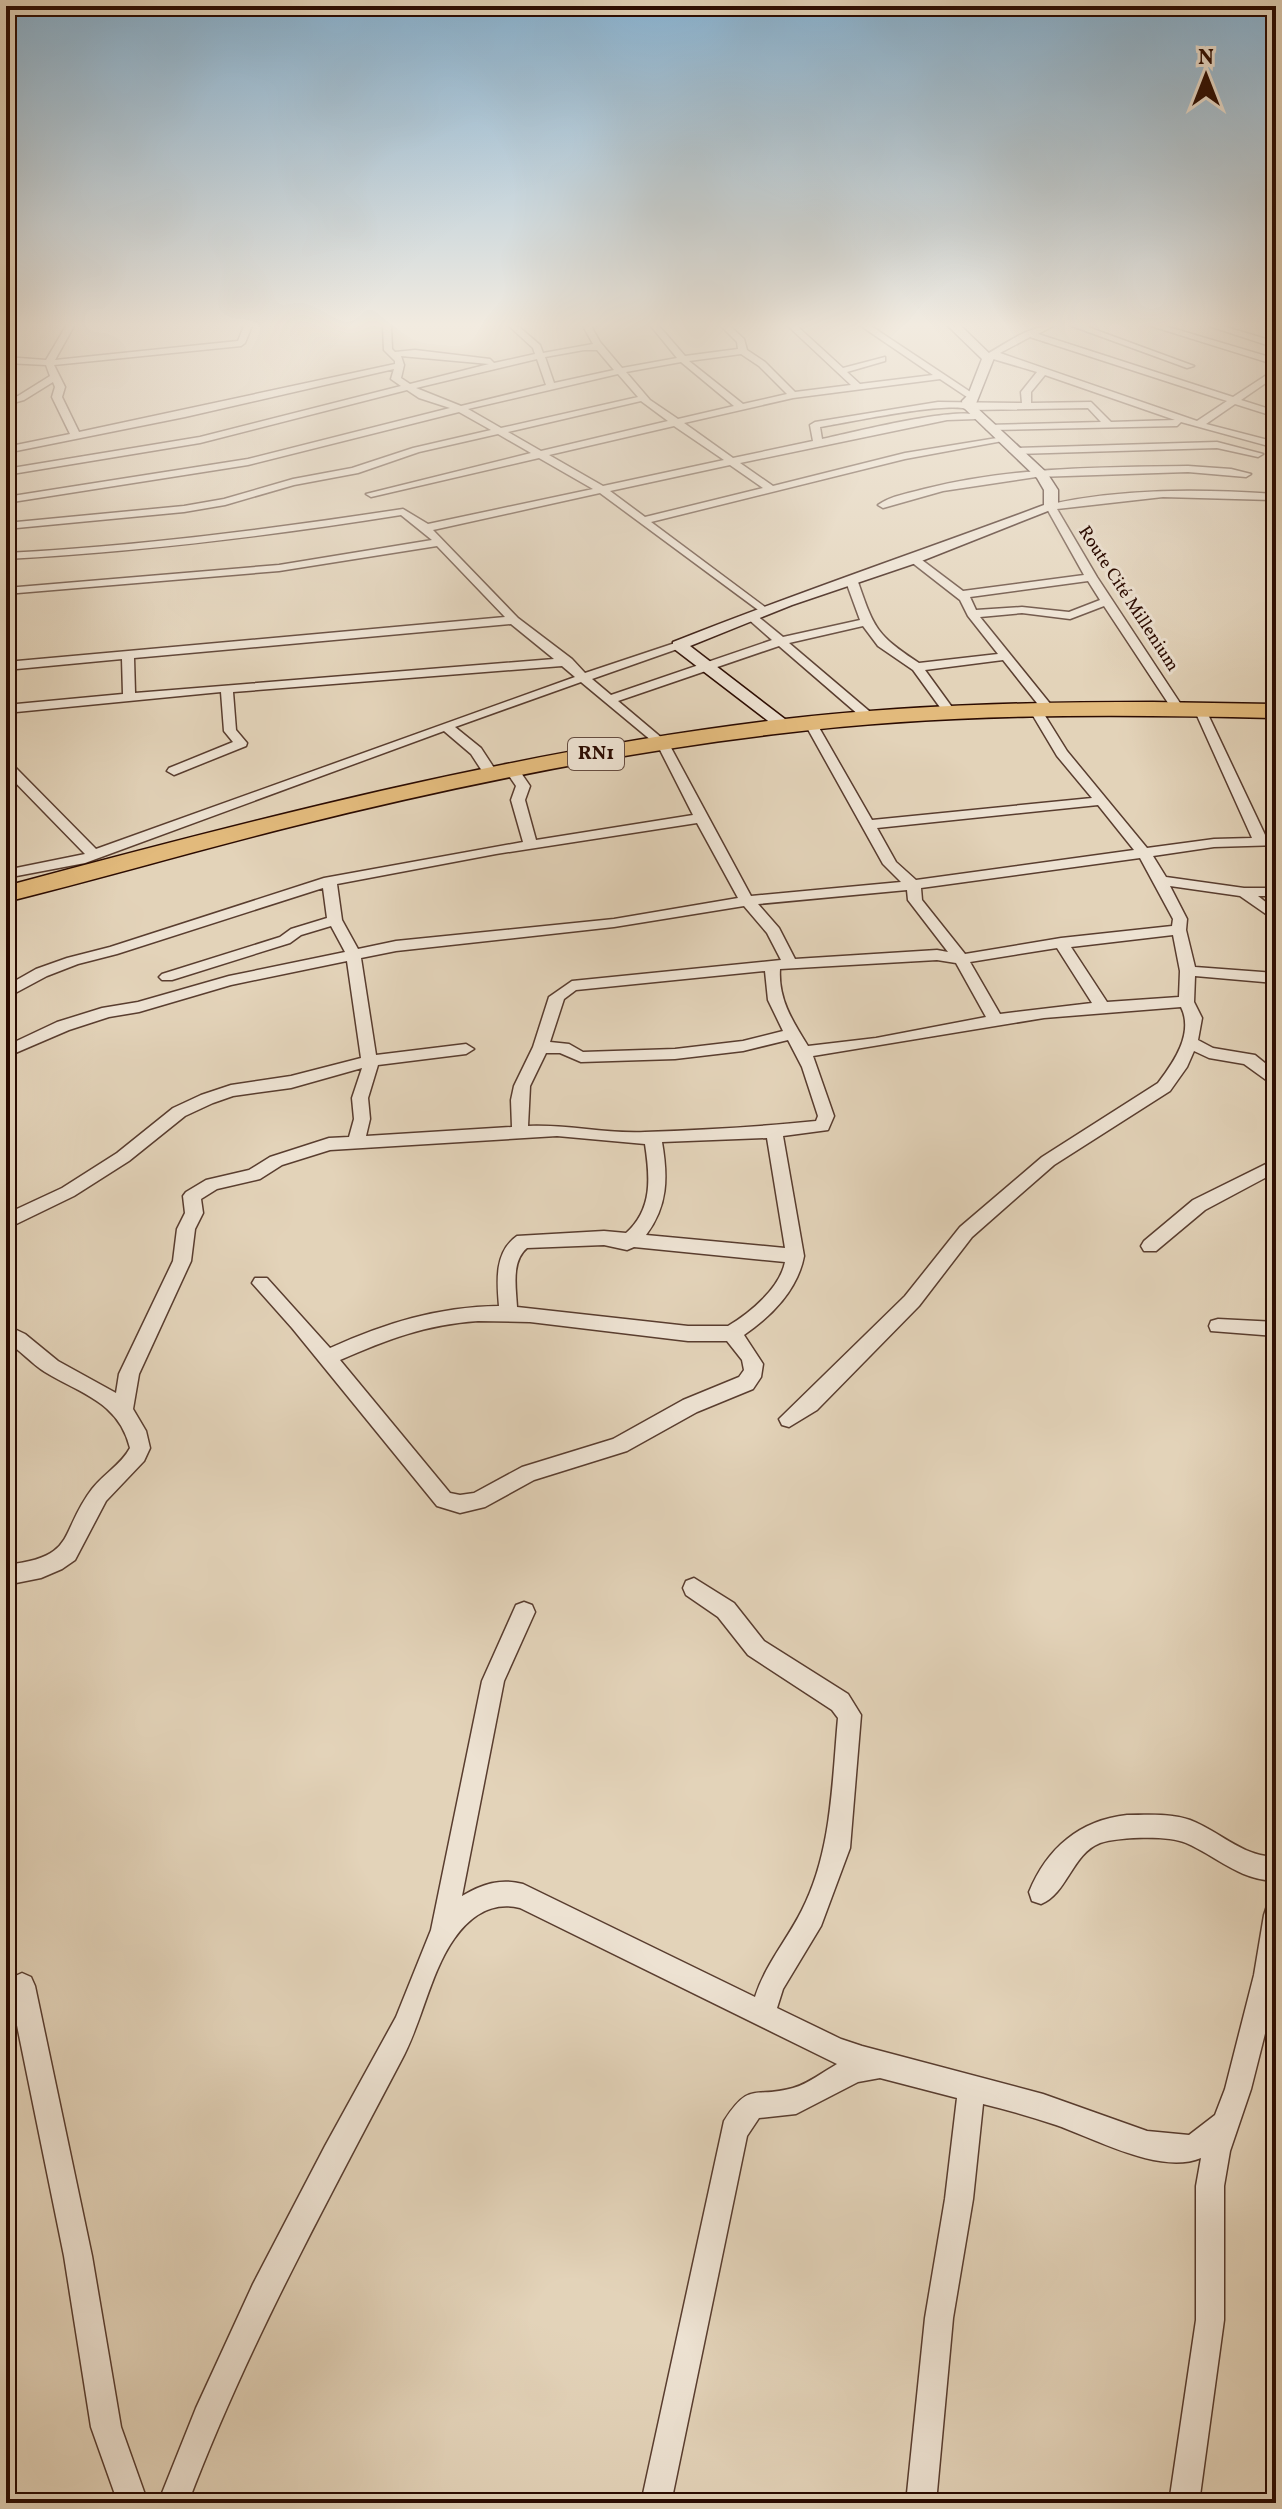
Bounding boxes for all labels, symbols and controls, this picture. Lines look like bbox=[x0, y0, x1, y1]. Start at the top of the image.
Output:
north arrow bbox=[1166, 36, 1246, 116]
text: N bbox=[1198, 43, 1214, 74]
street label: Route Cité Millenium bbox=[1071, 521, 1185, 677]
road number: RN1 bbox=[568, 738, 624, 770]

